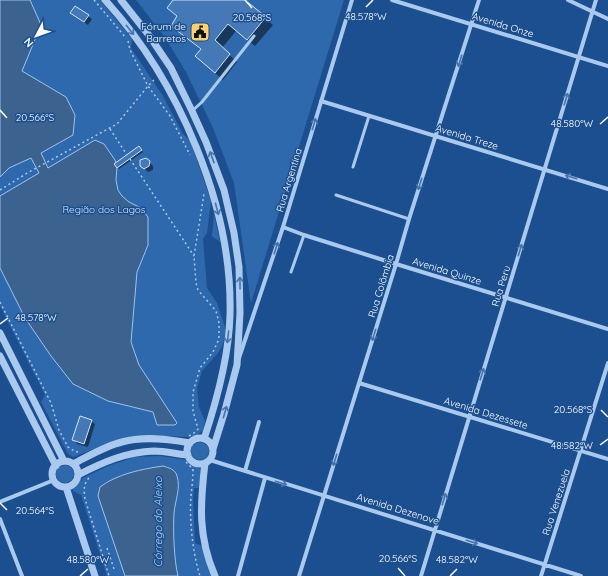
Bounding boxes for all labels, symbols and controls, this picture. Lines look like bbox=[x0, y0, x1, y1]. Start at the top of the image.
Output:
street label: Avenida Onze bbox=[471, 9, 536, 41]
text: 48.578°W bbox=[345, 10, 387, 23]
text: 20.568°S bbox=[233, 11, 272, 24]
north arrow bbox=[16, 16, 56, 56]
place label: Fórum de Barretos bbox=[141, 20, 186, 45]
public building icon: Fórum de Barretos bbox=[189, 21, 211, 43]
one-way arrow bbox=[125, 25, 134, 36]
text: N bbox=[21, 35, 36, 50]
one-way arrow bbox=[456, 54, 463, 67]
one-way arrow bbox=[563, 92, 570, 105]
text: 20.566°S bbox=[16, 111, 55, 124]
one-way arrow bbox=[311, 117, 318, 130]
text: 48.580°W bbox=[551, 117, 593, 130]
street label: Avenida Treze bbox=[434, 121, 500, 153]
street label: Rua Argentina bbox=[273, 146, 305, 214]
one-way arrow bbox=[207, 152, 215, 164]
one-way arrow bbox=[564, 173, 577, 180]
one-way arrow bbox=[416, 178, 424, 190]
one-way arrow bbox=[214, 202, 221, 215]
park label: Região dos Lagos bbox=[62, 203, 146, 216]
one-way arrow bbox=[273, 241, 280, 254]
one-way arrow bbox=[517, 243, 524, 256]
street label: Rua Colômbia bbox=[365, 253, 397, 319]
street label: Avenida Quinze bbox=[411, 254, 483, 288]
street label: Rua Peru bbox=[489, 264, 513, 308]
one-way arrow bbox=[236, 277, 243, 290]
text: 48.578°W bbox=[15, 311, 57, 324]
one-way arrow bbox=[370, 329, 377, 342]
one-way arrow bbox=[224, 330, 231, 343]
one-way arrow bbox=[479, 368, 486, 381]
street label: Avenida Dezessete bbox=[442, 394, 530, 432]
text: 20.568°S bbox=[554, 403, 593, 416]
one-way arrow bbox=[222, 405, 229, 418]
text: 48.582°W bbox=[551, 439, 593, 452]
one-way arrow bbox=[331, 453, 338, 466]
street label: Rua Venezuela bbox=[539, 467, 573, 537]
water label: Córrego do Aleixo bbox=[151, 475, 165, 567]
one-way arrow bbox=[274, 480, 287, 487]
street label: Avenida Dezenove bbox=[355, 490, 441, 528]
one-way arrow bbox=[441, 492, 448, 505]
text: 20.564°S bbox=[16, 504, 55, 517]
one-way arrow bbox=[465, 539, 478, 546]
text: 20.566°S bbox=[379, 552, 418, 565]
text: 48.580°W bbox=[67, 553, 109, 566]
text: 48.582°W bbox=[436, 553, 478, 566]

